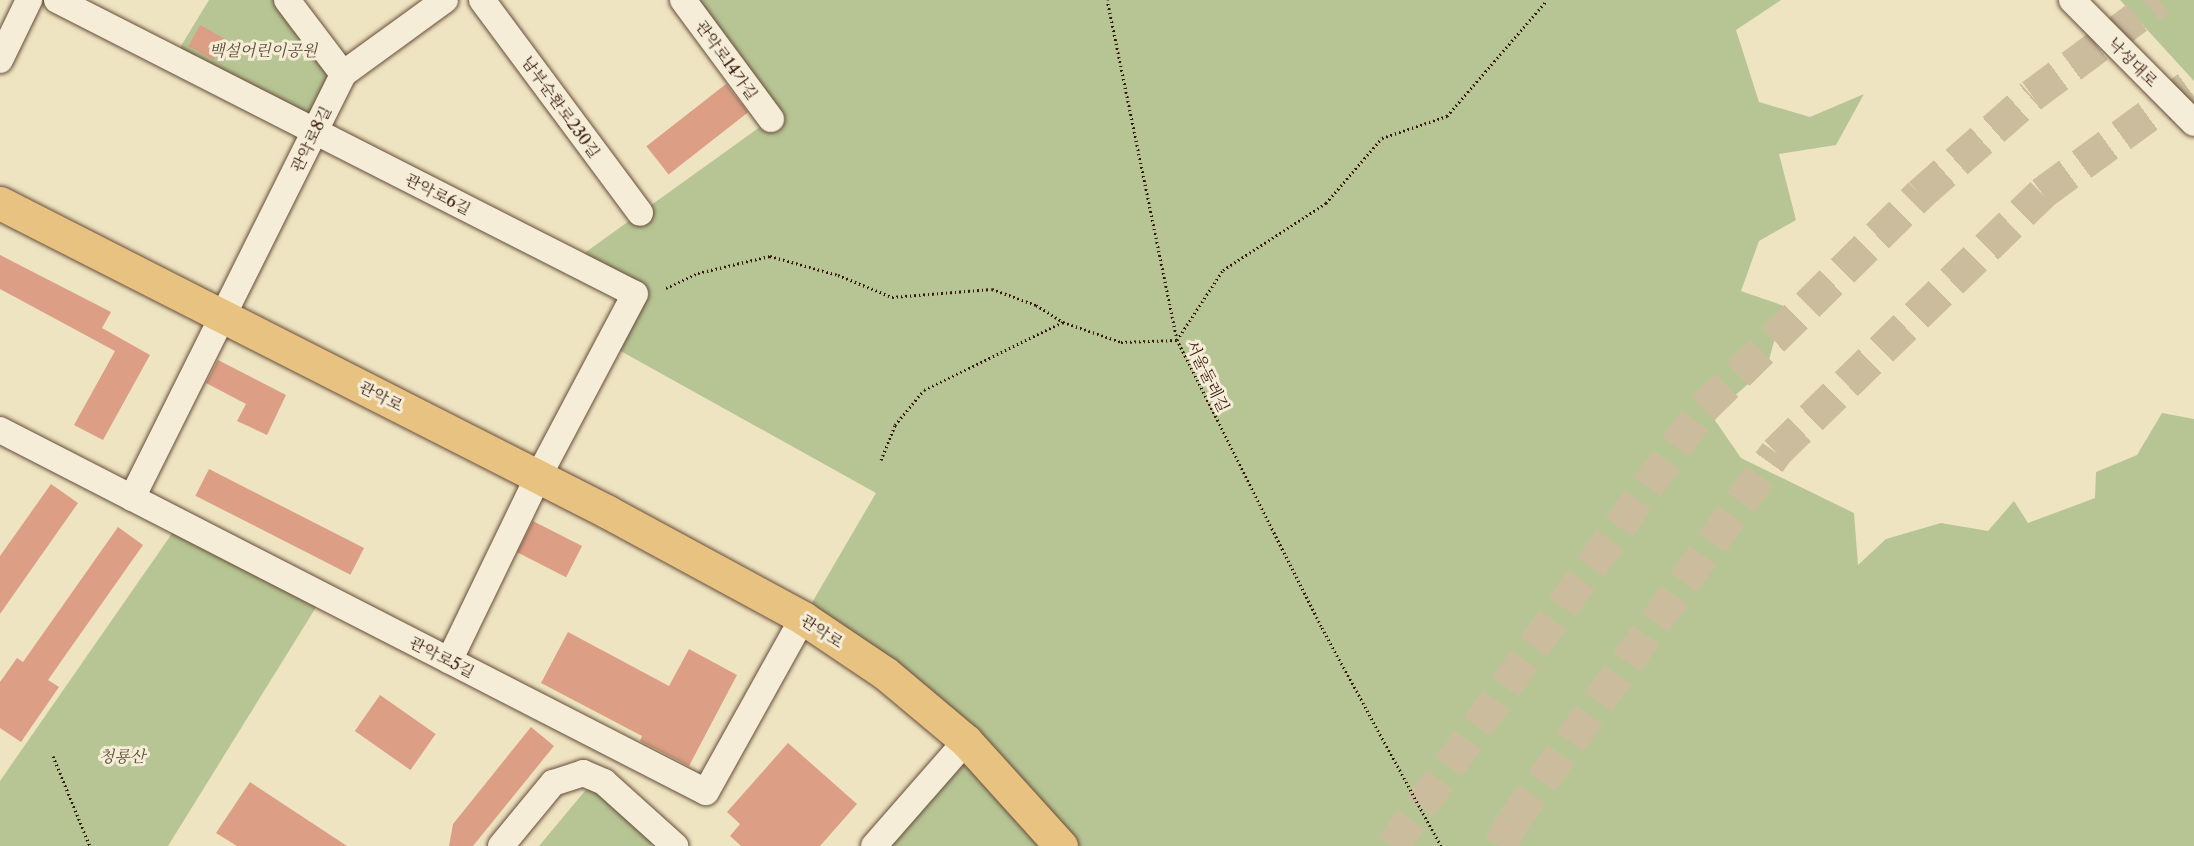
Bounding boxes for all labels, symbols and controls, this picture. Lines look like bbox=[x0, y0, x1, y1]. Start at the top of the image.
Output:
street label: 관악로14가길 bbox=[692, 17, 762, 103]
street label: 낙성대로 bbox=[2104, 33, 2162, 91]
park label: 백설어린이공원 bbox=[209, 40, 317, 60]
street label: 남부순환로230길 bbox=[518, 52, 604, 162]
street label: 관악로8길 bbox=[287, 103, 335, 175]
street label: 관악로6길 bbox=[402, 169, 474, 219]
street label: 서울둘레길 bbox=[1182, 337, 1234, 415]
street label: 관악로 bbox=[356, 377, 406, 415]
street label: 관악로 bbox=[797, 610, 847, 652]
street label: 관악로5길 bbox=[406, 632, 478, 682]
park label: 청룡산 bbox=[99, 746, 145, 766]

